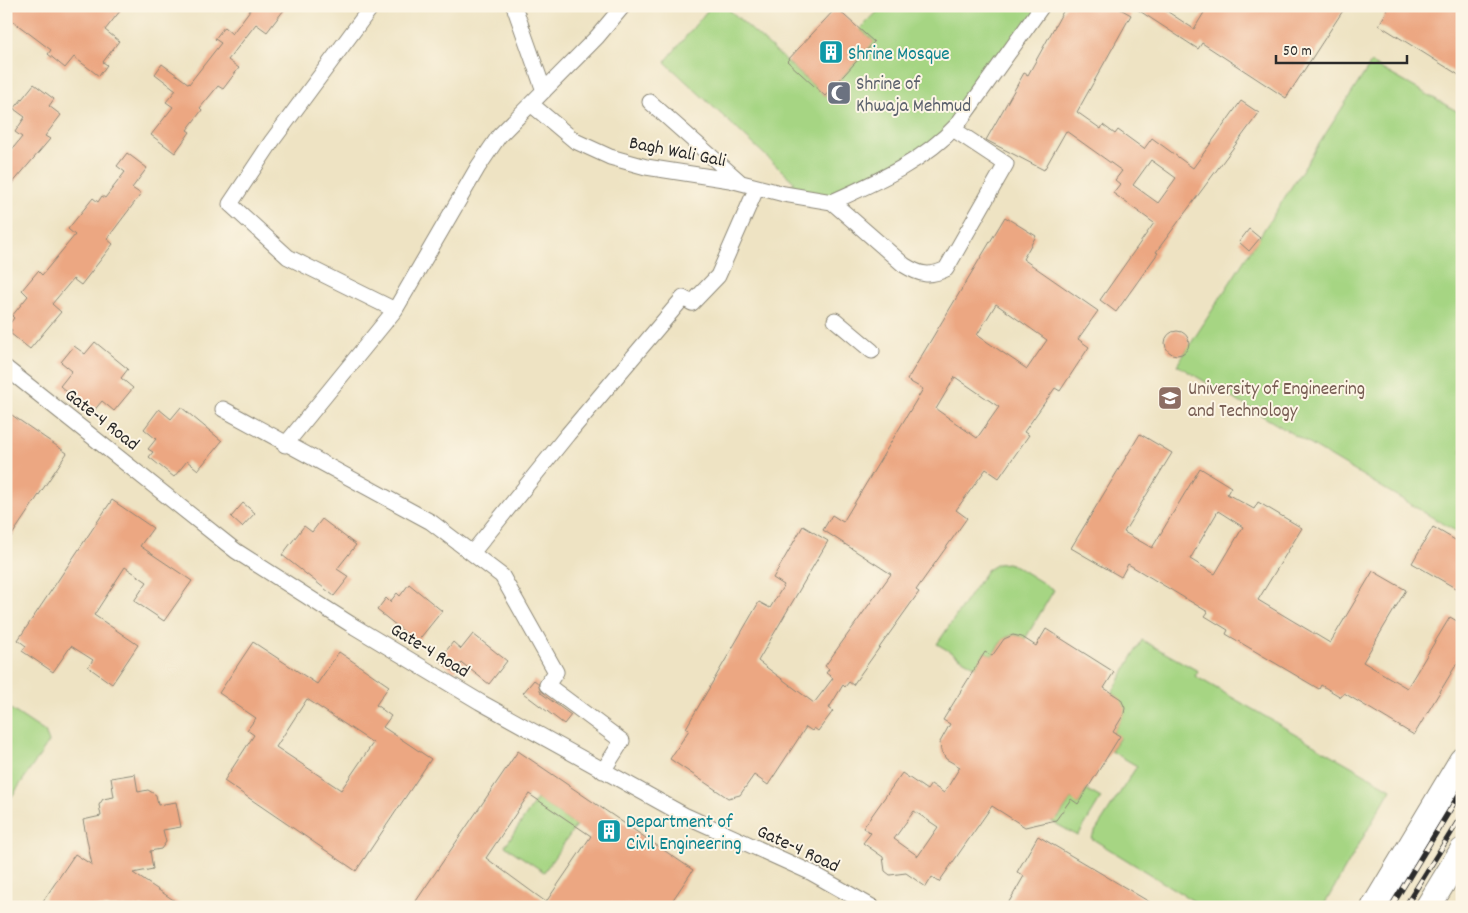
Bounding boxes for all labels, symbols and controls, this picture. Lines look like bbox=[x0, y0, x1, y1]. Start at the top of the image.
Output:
scale bar bbox=[1276, 32, 1407, 64]
building icon: Shrine Mosque bbox=[818, 39, 844, 65]
text: 50 m bbox=[1283, 41, 1312, 63]
place label: Shrine Mosque bbox=[848, 42, 950, 69]
place label: Shrine of Khwaja Mehmud bbox=[856, 72, 971, 121]
mosque icon: Shrine of Khwaja Mehmud bbox=[826, 80, 852, 106]
street label: Bagh Wali Gali bbox=[627, 131, 729, 176]
place label: University of Engineering and Technology bbox=[1188, 377, 1365, 426]
street label: Gate-4 Road bbox=[58, 383, 144, 459]
school or university icon: University of Engineering and Technology bbox=[1157, 385, 1183, 411]
street label: Gate-4 Road bbox=[384, 618, 474, 686]
place label: Department of Civil Engineering bbox=[626, 810, 741, 859]
building icon: Department of Civil Engineering bbox=[596, 818, 622, 844]
street label: Gate-4 Road bbox=[752, 819, 843, 881]

